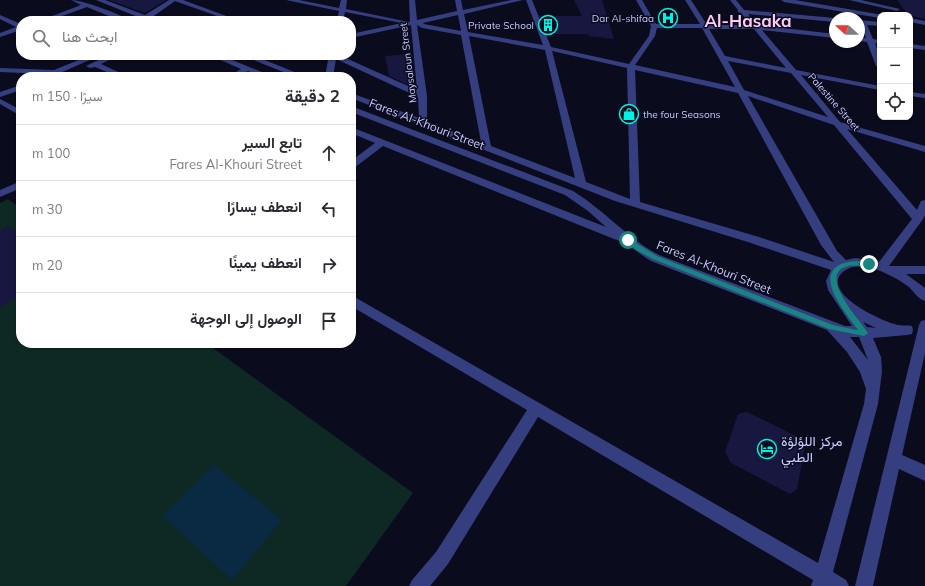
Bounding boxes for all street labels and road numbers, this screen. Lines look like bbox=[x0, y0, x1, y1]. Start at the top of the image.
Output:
street label: Maysaloun Street bbox=[397, 22, 419, 104]
street label: Palestine Street bbox=[805, 70, 863, 134]
street label: Fares Al-Khouri Street bbox=[367, 95, 487, 153]
street label: Fares Al-Khouri Street bbox=[654, 237, 774, 297]

